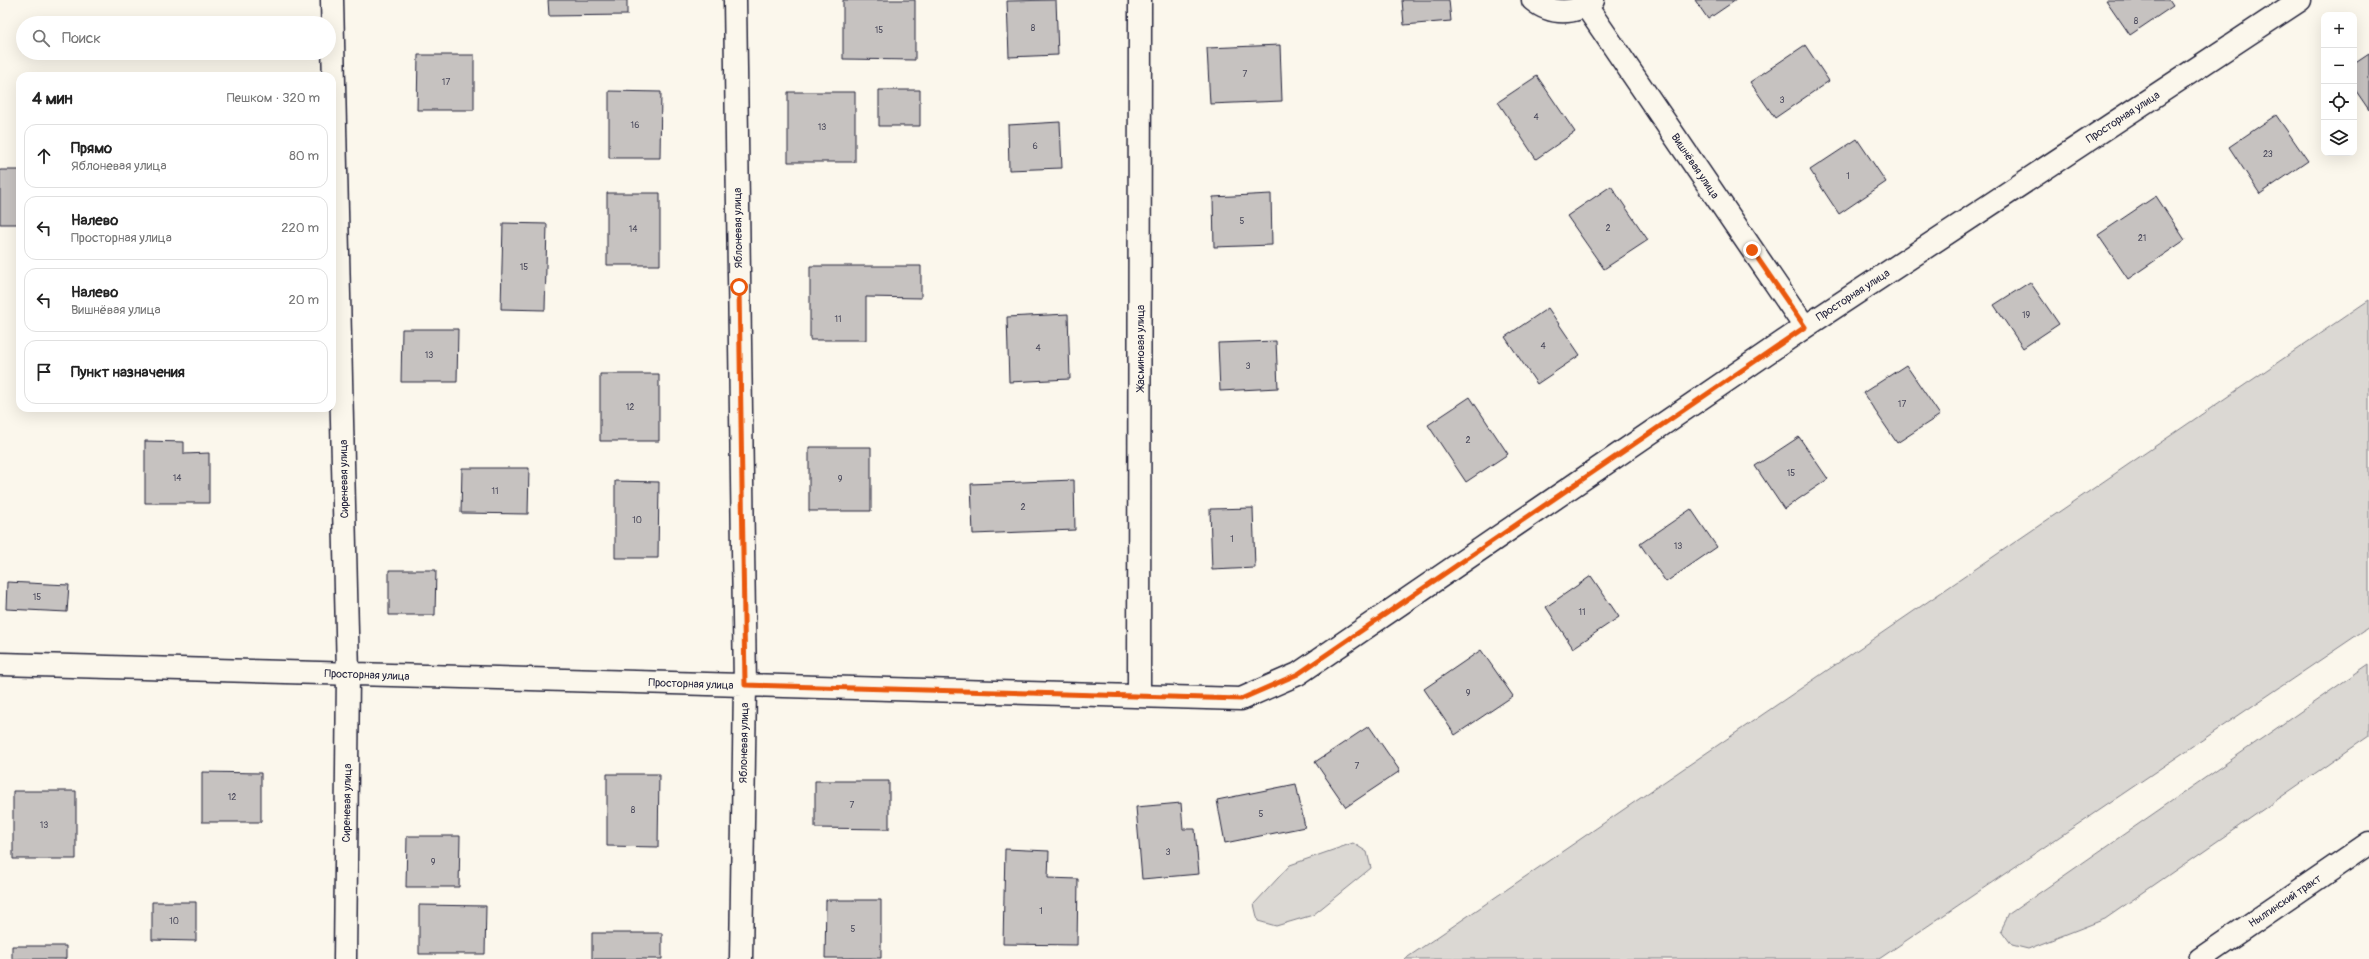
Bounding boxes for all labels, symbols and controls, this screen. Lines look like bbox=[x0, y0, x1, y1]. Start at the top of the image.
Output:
map controls bbox=[2321, 12, 2357, 156]
button: + bbox=[2321, 12, 2357, 48]
search box bbox=[16, 16, 336, 60]
house number: 8 bbox=[2134, 16, 2139, 27]
house number: 8 bbox=[1031, 23, 1036, 34]
house number: 15 bbox=[875, 25, 883, 36]
icon: search bbox=[30, 27, 52, 49]
text: Поиск bbox=[62, 29, 101, 48]
button: − bbox=[2321, 48, 2357, 84]
house number: 7 bbox=[1243, 69, 1248, 80]
house number: 17 bbox=[442, 77, 450, 88]
button: locate bbox=[2321, 84, 2357, 120]
text: 4 мин bbox=[32, 88, 73, 109]
street label: Просторная улица bbox=[2084, 88, 2162, 146]
text: Пешком · 320 m bbox=[227, 90, 320, 106]
house number: 3 bbox=[1779, 95, 1785, 106]
house number: 4 bbox=[1533, 112, 1539, 123]
house number: 16 bbox=[631, 120, 639, 131]
button: layers bbox=[2321, 120, 2357, 156]
house number: 13 bbox=[818, 122, 826, 133]
street label: Вишнёвая улица bbox=[1668, 131, 1722, 201]
text: Прямо bbox=[71, 139, 112, 158]
house number: 6 bbox=[1032, 141, 1038, 152]
icon: ahead bbox=[33, 145, 55, 167]
text: 80 m bbox=[289, 148, 319, 164]
house number: 23 bbox=[2263, 149, 2273, 160]
text: Яблоневая улица bbox=[71, 158, 166, 174]
house number: 1 bbox=[1846, 171, 1850, 182]
street label: Яблоневая улица bbox=[731, 188, 745, 268]
text: Налево bbox=[71, 211, 118, 230]
house number: 5 bbox=[1240, 216, 1245, 227]
icon: left bbox=[33, 217, 55, 239]
text: 220 m bbox=[281, 220, 319, 236]
house number: 2 bbox=[1605, 223, 1611, 234]
house number: 14 bbox=[629, 224, 638, 235]
text: Просторная улица bbox=[71, 230, 172, 246]
house number: 21 bbox=[2138, 233, 2146, 244]
route end bbox=[1743, 241, 1761, 259]
house number: 15 bbox=[520, 262, 528, 273]
street label: Просторная улица bbox=[1814, 266, 1892, 324]
route start bbox=[730, 278, 748, 296]
text: Налево bbox=[71, 283, 118, 302]
icon: left bbox=[33, 289, 55, 311]
text: 20 m bbox=[288, 292, 319, 308]
text: Вишнёвая улица bbox=[71, 302, 161, 318]
street label: Жасминовая улица bbox=[1134, 305, 1147, 393]
house number: 19 bbox=[2022, 310, 2030, 321]
house number: 11 bbox=[834, 314, 842, 325]
house number: 4 bbox=[1540, 341, 1546, 352]
house number: 4 bbox=[1035, 343, 1041, 354]
house number: 13 bbox=[425, 350, 433, 361]
icon: arrive bbox=[33, 361, 55, 383]
house number: 3 bbox=[1245, 361, 1251, 372]
text: Пункт назначения bbox=[71, 363, 185, 382]
house number: 17 bbox=[1898, 399, 1906, 410]
house number: 12 bbox=[626, 402, 634, 413]
house number: 2 bbox=[1465, 435, 1471, 446]
street label: Сиреневая улица bbox=[337, 440, 351, 518]
house number: 15 bbox=[1787, 468, 1795, 479]
house number: 14 bbox=[173, 473, 182, 484]
house number: 9 bbox=[838, 474, 843, 485]
house number: 11 bbox=[491, 486, 499, 497]
house number: 2 bbox=[1020, 502, 1026, 513]
house number: 10 bbox=[632, 515, 642, 526]
house number: 1 bbox=[1230, 534, 1234, 545]
house number: 13 bbox=[1674, 541, 1682, 552]
house number: 15 bbox=[33, 592, 41, 603]
house number: 11 bbox=[1578, 607, 1586, 618]
street label: Просторная улица bbox=[324, 667, 410, 683]
street label: Просторная улица bbox=[648, 676, 734, 692]
house number: 9 bbox=[1466, 688, 1471, 699]
street label: Яблоневая улица bbox=[737, 703, 751, 783]
house number: 7 bbox=[1355, 761, 1360, 772]
street label: Сиреневая улица bbox=[340, 764, 354, 842]
house number: 12 bbox=[228, 792, 236, 803]
house number: 7 bbox=[850, 800, 855, 811]
house number: 8 bbox=[631, 805, 636, 816]
house number: 5 bbox=[1259, 809, 1264, 820]
house number: 13 bbox=[40, 820, 48, 831]
house number: 3 bbox=[1165, 847, 1171, 858]
house number: 9 bbox=[431, 857, 436, 868]
street label: Нылгинский тракт bbox=[2246, 872, 2324, 930]
house number: 1 bbox=[1039, 906, 1043, 917]
house number: 10 bbox=[169, 916, 179, 927]
house number: 5 bbox=[851, 924, 856, 935]

